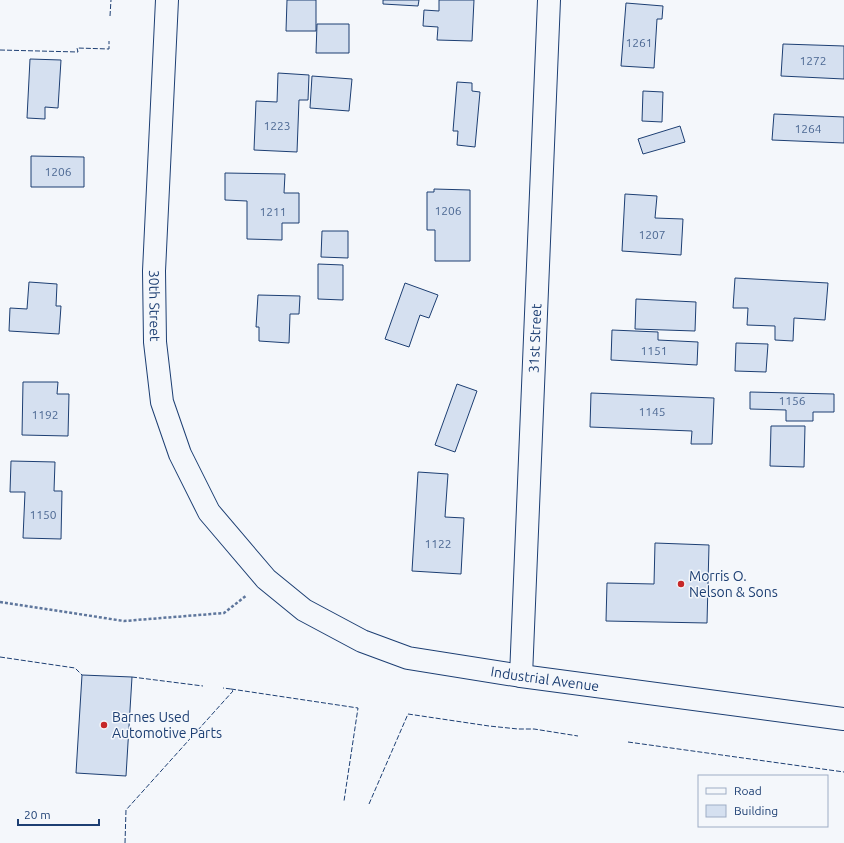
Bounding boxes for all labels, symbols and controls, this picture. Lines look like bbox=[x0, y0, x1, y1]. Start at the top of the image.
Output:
house number: 1261 bbox=[625, 36, 653, 49]
house number: 1272 bbox=[799, 54, 827, 67]
house number: 1223 bbox=[263, 119, 291, 132]
house number: 1264 bbox=[794, 122, 822, 135]
house number: 1206 bbox=[44, 165, 72, 178]
house number: 1206 bbox=[434, 204, 462, 217]
house number: 1211 bbox=[259, 205, 287, 218]
house number: 1207 bbox=[638, 228, 666, 241]
street label: 30th Street bbox=[146, 270, 163, 342]
street label: 31st Street bbox=[526, 303, 544, 373]
house number: 1151 bbox=[640, 344, 668, 357]
house number: 1156 bbox=[778, 394, 806, 407]
house number: 1145 bbox=[638, 405, 666, 418]
house number: 1192 bbox=[31, 408, 59, 421]
house number: 1150 bbox=[29, 508, 57, 521]
house number: 1122 bbox=[424, 537, 452, 550]
place label: Morris O. Nelson & Sons bbox=[689, 568, 778, 600]
marker: Morris O. Nelson & Sons bbox=[676, 579, 686, 589]
street label: Industrial Avenue bbox=[490, 663, 600, 694]
place label: Barnes Used Automotive Parts bbox=[112, 709, 222, 741]
marker: Barnes Used Automotive Parts bbox=[99, 720, 109, 730]
legend bbox=[698, 775, 828, 827]
text: Road bbox=[734, 784, 762, 797]
scale bar bbox=[18, 801, 99, 827]
text: Building bbox=[734, 804, 778, 817]
text: 20 m bbox=[24, 808, 51, 821]

